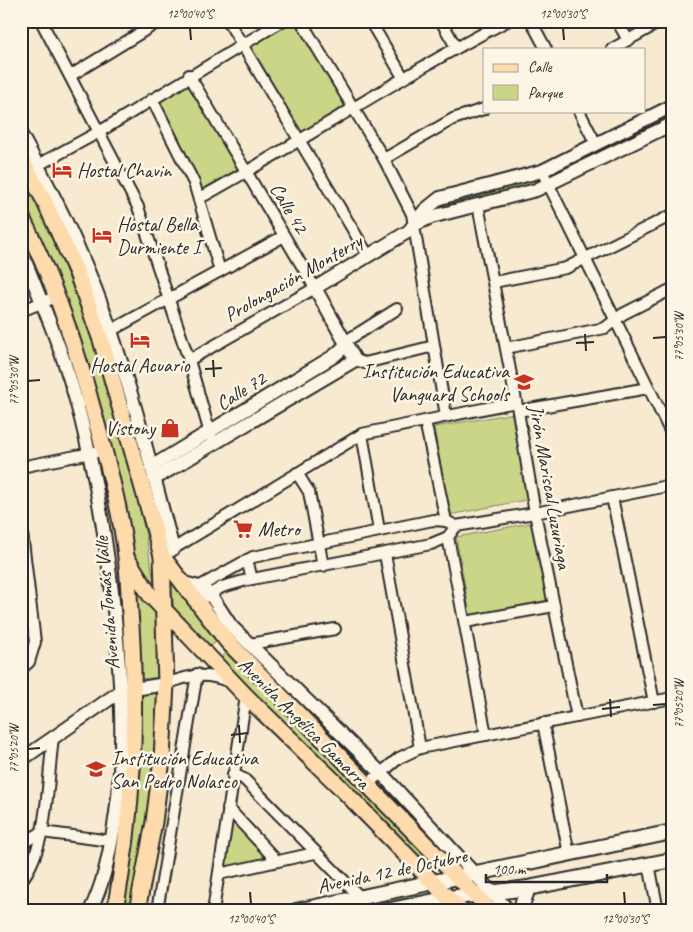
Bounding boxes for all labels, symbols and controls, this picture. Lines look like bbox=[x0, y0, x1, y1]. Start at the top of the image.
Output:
text: 12°00'40"S bbox=[167, 6, 215, 22]
text: 12°00'30"S bbox=[540, 6, 588, 22]
legend bbox=[483, 48, 646, 112]
text: Calle bbox=[528, 58, 553, 77]
text: Parque bbox=[528, 84, 564, 103]
place label: Hostal Chavin bbox=[77, 158, 172, 183]
hotel icon: Hostal Chavin bbox=[51, 159, 73, 181]
street label: Calle 42 bbox=[264, 178, 315, 239]
place label: Hostal Bella Durmiente I bbox=[117, 212, 206, 260]
hotel icon: Hostal Bella Durmiente I bbox=[91, 224, 113, 246]
street label: Prolongación Monterry bbox=[220, 227, 368, 328]
text: 77°05'30"W bbox=[671, 310, 687, 361]
hotel icon: Hostal Acuario bbox=[129, 329, 151, 351]
place label: Hostal Acuario bbox=[90, 353, 191, 378]
text: 77°05'30"W bbox=[6, 354, 22, 405]
place label: Institución Educativa Vanguard Schools bbox=[362, 359, 511, 407]
street label: Calle 72 bbox=[211, 365, 272, 416]
school or university icon: Institución Educativa Vanguard Schools bbox=[513, 371, 535, 393]
street label: Jirón Mariscal Luzuriaga bbox=[523, 402, 577, 573]
place label: Vistony bbox=[105, 416, 157, 441]
shop icon: Vistony bbox=[159, 417, 181, 439]
place label: Metro bbox=[258, 517, 302, 542]
supermarket icon: Metro bbox=[232, 518, 254, 540]
street label: Avenida Tomás Valle bbox=[89, 534, 125, 671]
street label: Avenida Angélica Gamarra bbox=[233, 652, 377, 796]
text: 77°05'20"W bbox=[671, 677, 687, 728]
text: 77°05'20"W bbox=[6, 722, 22, 773]
place label: Institución Educativa San Pedro Nolasco bbox=[111, 746, 259, 794]
school or university icon: Institución Educativa San Pedro Nolasco bbox=[85, 758, 107, 780]
street label: Avenida 12 de Octubre bbox=[315, 843, 470, 899]
scale bar bbox=[486, 852, 607, 884]
text: 100 m bbox=[493, 860, 527, 879]
text: 12°00'40"S bbox=[228, 911, 276, 927]
text: 12°00'30"S bbox=[602, 911, 650, 927]

